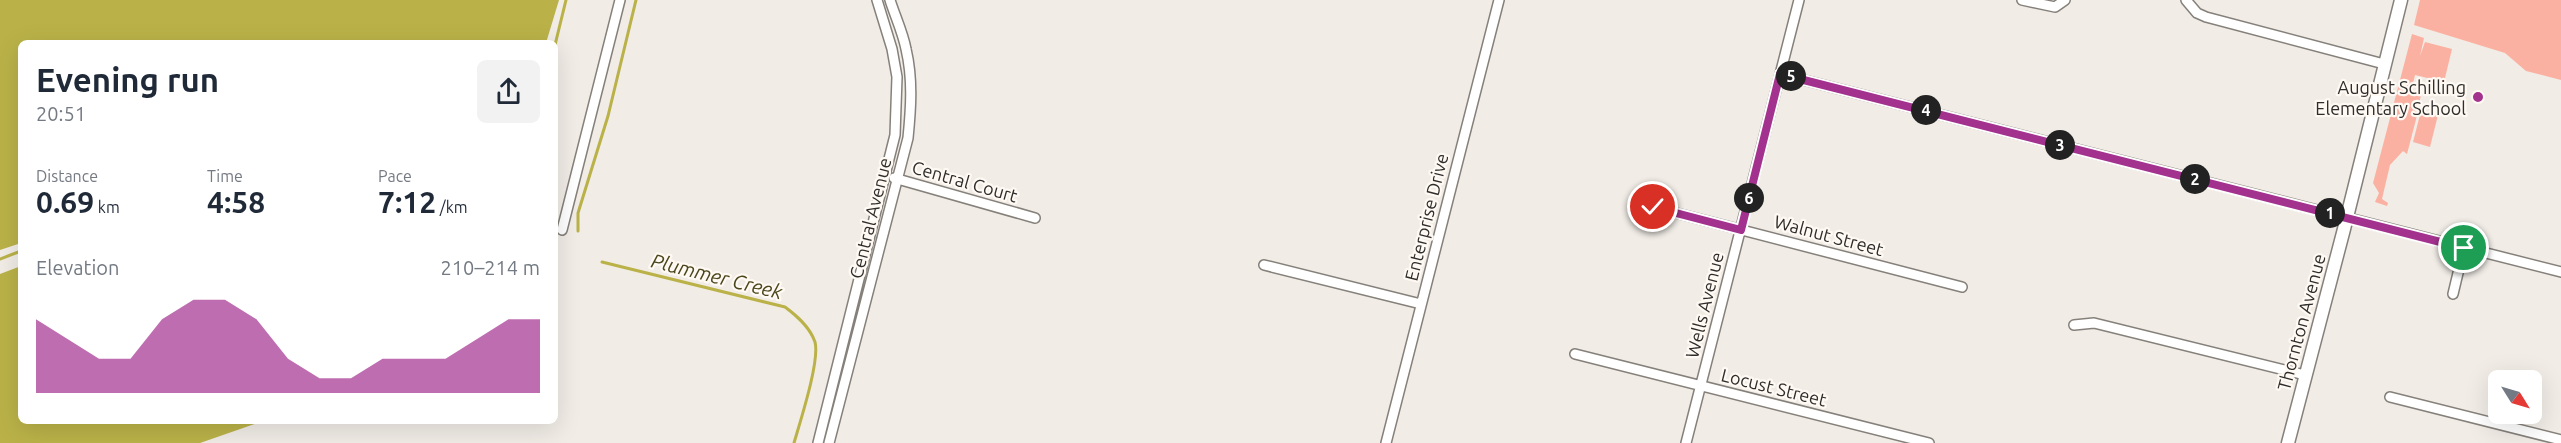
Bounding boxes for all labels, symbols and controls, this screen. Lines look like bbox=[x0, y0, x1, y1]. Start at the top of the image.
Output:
button: share bbox=[477, 60, 540, 123]
text: Evening run bbox=[36, 61, 219, 98]
pin: 5 bbox=[1776, 61, 1806, 91]
text: 5 bbox=[1786, 67, 1796, 85]
place label: August Schilling Elementary School bbox=[2315, 77, 2466, 118]
marker: August Schilling Elementary School bbox=[2471, 90, 2485, 104]
pin: 4 bbox=[1911, 95, 1941, 125]
text: 4 bbox=[1921, 101, 1931, 119]
text: 20:51 bbox=[36, 102, 86, 125]
pin: 3 bbox=[2045, 130, 2075, 160]
text: 3 bbox=[2055, 136, 2065, 154]
street label: Enterprise Drive bbox=[1401, 151, 1451, 283]
street label: Central Avenue bbox=[845, 155, 895, 281]
street label: Central Court bbox=[910, 156, 1020, 206]
pin: 2 bbox=[2180, 164, 2210, 194]
text: Distance bbox=[36, 167, 98, 185]
text: Time bbox=[207, 167, 243, 185]
text: Pace bbox=[378, 167, 412, 185]
text: 2 bbox=[2190, 170, 2200, 188]
pin bbox=[1627, 181, 1678, 232]
pin: 6 bbox=[1734, 183, 1764, 213]
text: 0.69 bbox=[36, 185, 94, 219]
text: 4:58 bbox=[207, 185, 265, 219]
text: 7:12 bbox=[378, 185, 436, 219]
text: 6 bbox=[1744, 189, 1754, 207]
icon: check bbox=[1636, 190, 1669, 223]
text: km bbox=[94, 198, 120, 216]
text: /km bbox=[436, 198, 468, 216]
pin: 1 bbox=[2315, 198, 2345, 228]
text: 1 bbox=[2325, 204, 2335, 222]
street label: Walnut Street bbox=[1772, 211, 1886, 259]
pin bbox=[2438, 222, 2489, 273]
icon: arrive bbox=[2447, 231, 2480, 264]
water label: Plummer Creek bbox=[649, 249, 786, 304]
street label: Wells Avenue bbox=[1681, 250, 1727, 360]
street label: Thornton Avenue bbox=[2273, 252, 2329, 392]
text: Elevation bbox=[36, 256, 119, 279]
text: 210–214 m bbox=[441, 256, 540, 279]
street label: Locust Street bbox=[1719, 364, 1829, 410]
north arrow bbox=[2488, 370, 2542, 424]
map controls bbox=[2488, 370, 2542, 424]

